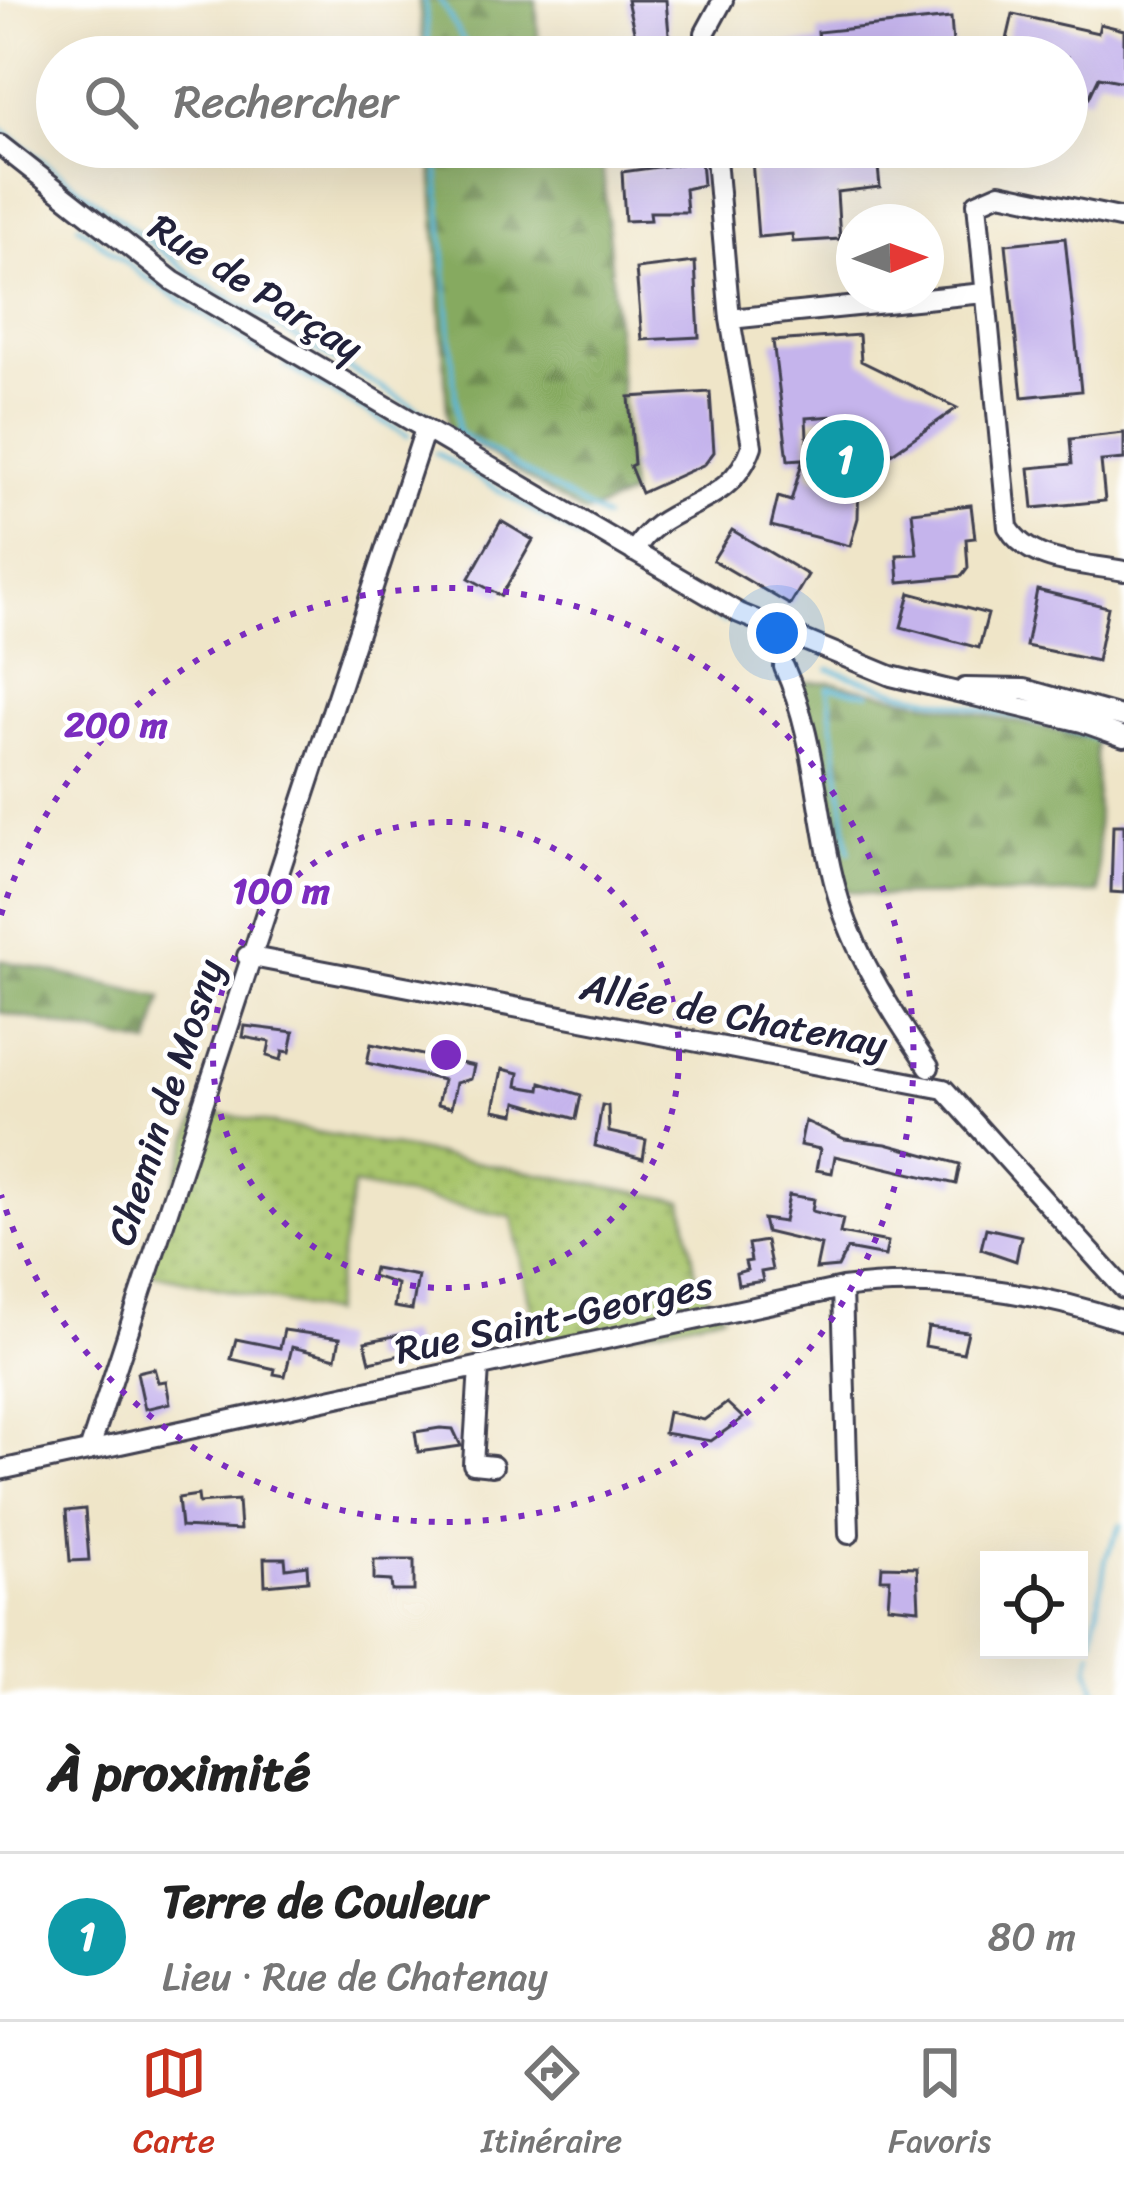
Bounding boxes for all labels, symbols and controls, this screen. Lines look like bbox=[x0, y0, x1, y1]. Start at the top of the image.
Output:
search box bbox=[36, 36, 1088, 168]
text: Rechercher bbox=[174, 62, 398, 142]
icon: search bbox=[78, 69, 144, 135]
street label: Rue de Parçay bbox=[135, 193, 377, 381]
north arrow bbox=[836, 204, 944, 312]
pin: 1 bbox=[806, 414, 884, 504]
your location bbox=[747, 603, 807, 663]
text: 200 m bbox=[64, 693, 168, 757]
text: 100 m bbox=[232, 859, 330, 923]
street label: Chemin de Mosny bbox=[86, 949, 244, 1254]
street label: Allée de Chatenay bbox=[574, 951, 894, 1079]
centre of rings bbox=[425, 1034, 467, 1076]
street label: Rue Saint-Georges bbox=[389, 1250, 719, 1384]
map controls bbox=[980, 1551, 1088, 1659]
button: locate bbox=[980, 1551, 1088, 1659]
text: À proximité bbox=[48, 1728, 310, 1818]
text: Terre de Couleur bbox=[162, 1862, 487, 1942]
text: 1 bbox=[79, 1902, 95, 1971]
text: 80 m bbox=[988, 1902, 1076, 1971]
text: Lieu · Rue de Chatenay bbox=[162, 1942, 548, 2011]
tab: Carte bbox=[133, 2040, 215, 2170]
tab: Itinéraire bbox=[481, 2040, 622, 2170]
tab: Favoris bbox=[888, 2040, 991, 2170]

